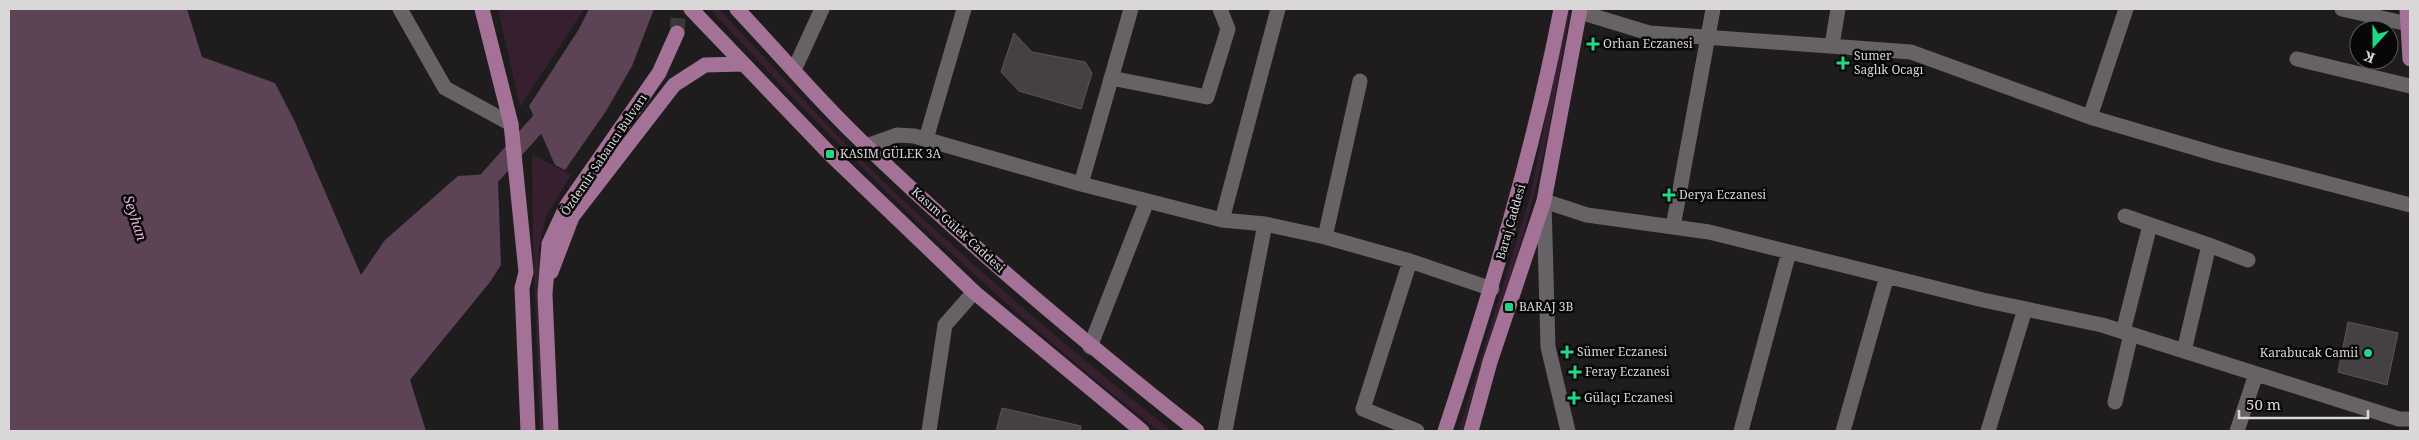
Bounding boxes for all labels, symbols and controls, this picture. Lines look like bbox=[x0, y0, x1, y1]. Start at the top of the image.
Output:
north arrow bbox=[2349, 20, 2399, 70]
place label: Orhan Eczanesi bbox=[1603, 35, 1693, 52]
marker: Orhan Eczanesi bbox=[1587, 38, 1599, 50]
place label: Sumer Saglık Ocagı bbox=[1854, 47, 1923, 78]
text: K bbox=[2360, 47, 2377, 68]
marker: Sumer Saglık Ocagı bbox=[1836, 56, 1850, 70]
street label: Özdemir Sabancı Bulvarı bbox=[557, 90, 651, 219]
place label: KASIM GÜLEK 3A bbox=[840, 145, 942, 162]
marker: KASIM GÜLEK 3A bbox=[824, 148, 836, 160]
street label: Baraj Caddesi bbox=[1492, 182, 1529, 262]
street label: Kasım Gülek Caddesi bbox=[908, 183, 1009, 276]
place label: Derya Eczanesi bbox=[1679, 186, 1766, 203]
marker: Derya Eczanesi bbox=[1663, 189, 1675, 201]
water label: Seyhan bbox=[119, 193, 152, 244]
place label: BARAJ 3B bbox=[1519, 298, 1574, 315]
marker: BARAJ 3B bbox=[1503, 301, 1515, 313]
place label: Sümer Eczanesi bbox=[1577, 343, 1668, 360]
place label: Karabucak Camii bbox=[2260, 344, 2358, 361]
marker: Sümer Eczanesi bbox=[1561, 346, 1573, 358]
marker: Karabucak Camii bbox=[2362, 347, 2374, 359]
place label: Feray Eczanesi bbox=[1585, 363, 1670, 380]
marker: Feray Eczanesi bbox=[1569, 366, 1581, 378]
scale bar bbox=[2239, 388, 2368, 420]
place label: Gülaçı Eczanesi bbox=[1584, 389, 1673, 406]
marker: Gülaçı Eczanesi bbox=[1568, 392, 1580, 404]
text: 50 m bbox=[2246, 394, 2281, 414]

